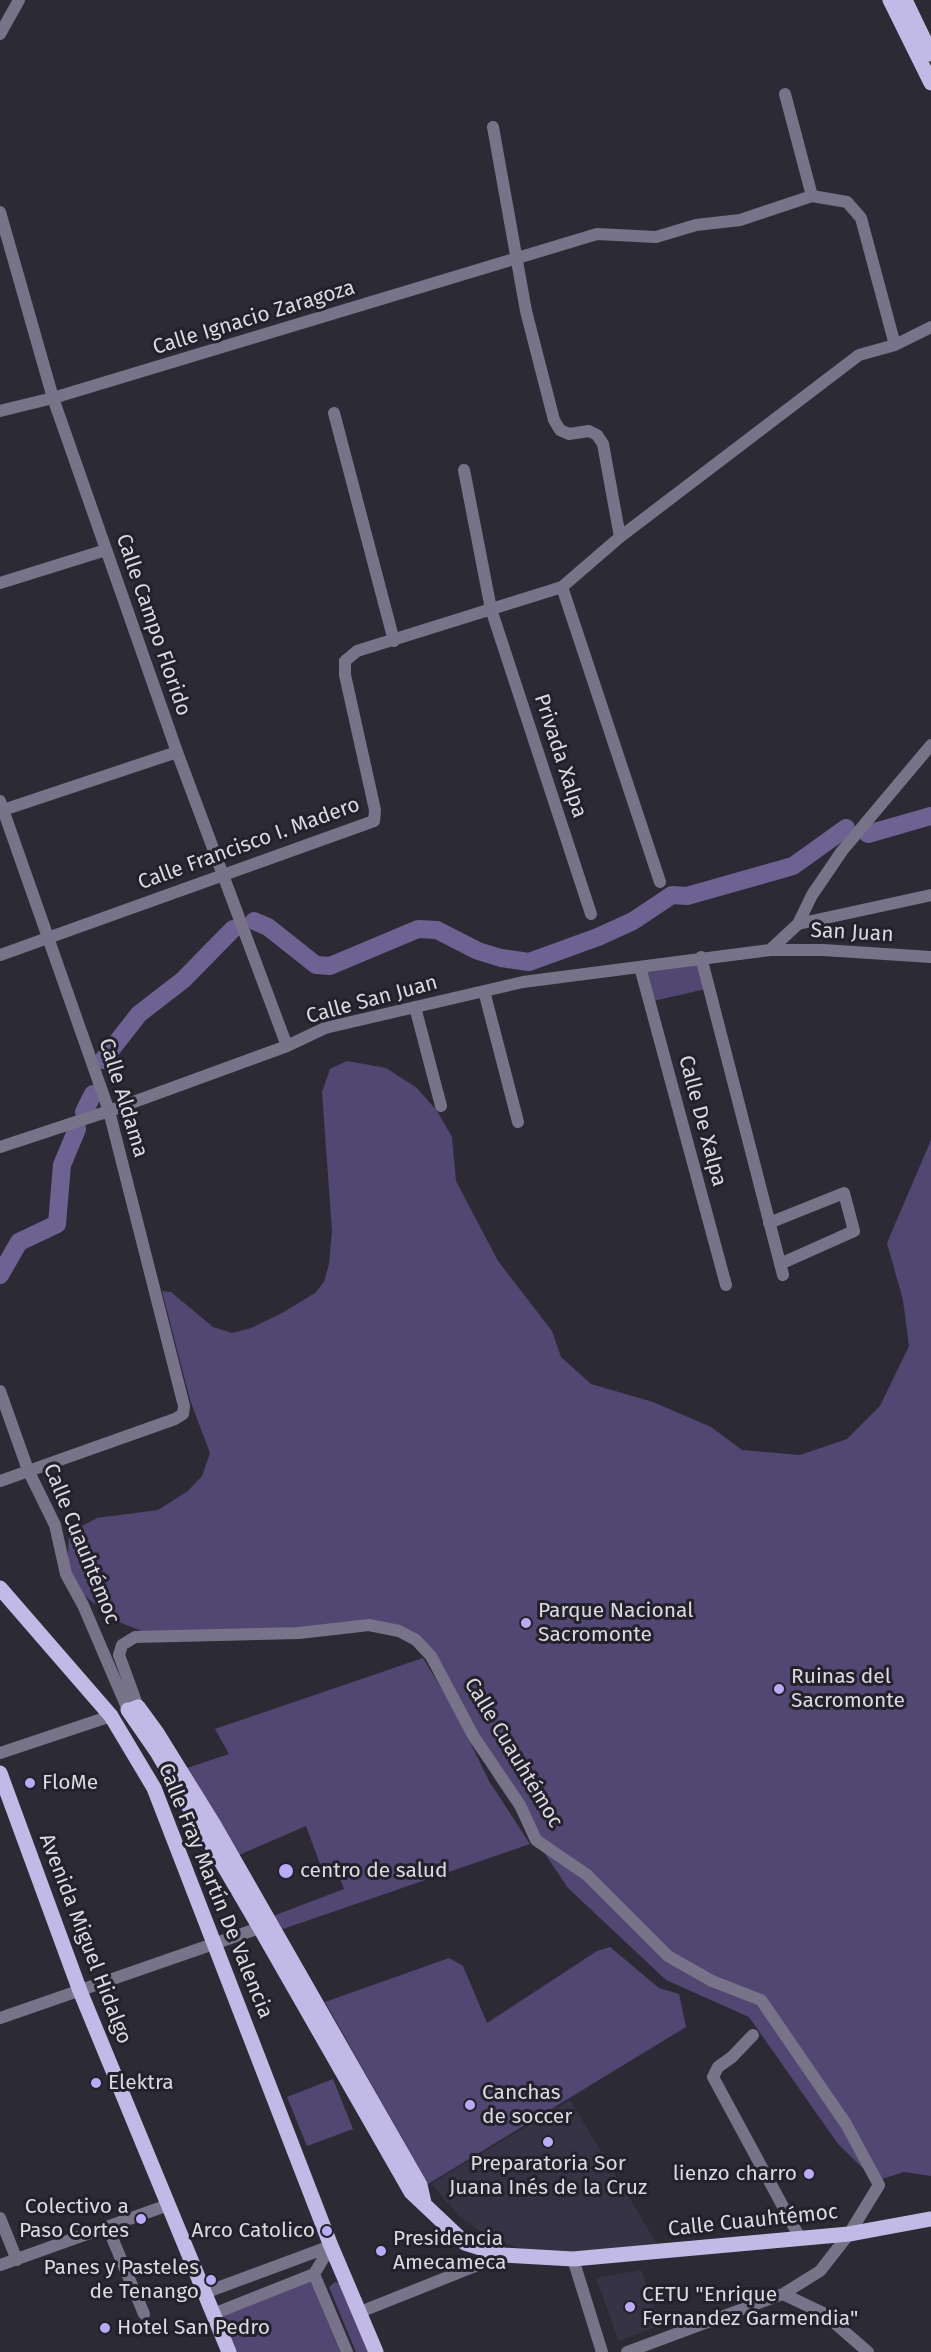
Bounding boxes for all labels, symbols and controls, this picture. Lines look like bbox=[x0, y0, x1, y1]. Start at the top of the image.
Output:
street label: Calle Ignacio Zaragoza bbox=[150, 275, 358, 361]
street label: Calle Campo Florido bbox=[110, 531, 196, 719]
street label: Privada Xalpa bbox=[528, 691, 592, 821]
street label: Calle Francisco I. Madero bbox=[135, 792, 363, 896]
street label: San Juan bbox=[810, 918, 894, 948]
street label: Calle San Juan bbox=[304, 970, 440, 1030]
street label: Calle Aldama bbox=[93, 1035, 153, 1161]
street label: Calle De Xalpa bbox=[672, 1053, 732, 1189]
street label: Calle Cuauhtémoc bbox=[37, 1460, 125, 1628]
place label: Parque Nacional Sacromonte bbox=[538, 1598, 693, 1648]
marker: Parque Nacional Sacromonte bbox=[519, 1616, 533, 1630]
place label: Ruinas del Sacromonte bbox=[791, 1664, 905, 1714]
street label: Calle Cuauhtémoc bbox=[458, 1673, 568, 1833]
marker: Ruinas del Sacromonte bbox=[772, 1682, 786, 1696]
street label: Calle Fray Martín De Valencia bbox=[152, 1760, 278, 2022]
place label: FloMe bbox=[42, 1770, 98, 1796]
marker: FloMe bbox=[23, 1776, 37, 1790]
street label: Avenida Miguel Hidalgo bbox=[33, 1830, 137, 2048]
place label: centro de salud bbox=[300, 1858, 448, 1884]
marker: centro de salud bbox=[277, 1862, 295, 1880]
place label: Elektra bbox=[108, 2070, 174, 2096]
marker: Elektra bbox=[89, 2076, 103, 2090]
place label: Canchas de soccer bbox=[482, 2080, 572, 2130]
marker: Canchas de soccer bbox=[463, 2098, 477, 2112]
marker: Preparatoria Sor Juana Inés de la Cruz bbox=[541, 2135, 555, 2149]
place label: Preparatoria Sor Juana Inés de la Cruz bbox=[449, 2151, 647, 2201]
place label: lienzo charro bbox=[673, 2161, 797, 2187]
marker: lienzo charro bbox=[802, 2167, 816, 2181]
place label: Colectivo a Paso Cortes bbox=[19, 2194, 129, 2244]
street label: Calle Cuauhtémoc bbox=[667, 2200, 839, 2242]
marker: Colectivo a Paso Cortes bbox=[134, 2212, 148, 2226]
place label: Arco Catolico bbox=[192, 2218, 315, 2244]
marker: Arco Catolico bbox=[320, 2224, 334, 2238]
place label: Presidencia Amecameca bbox=[393, 2226, 506, 2276]
marker: Presidencia Amecameca bbox=[374, 2244, 388, 2258]
place label: Panes y Pasteles de Tenango bbox=[43, 2255, 199, 2305]
marker: Panes y Pasteles de Tenango bbox=[204, 2273, 218, 2287]
place label: CETU "Enrique Fernandez Garmendia" bbox=[642, 2282, 858, 2332]
marker: CETU "Enrique Fernandez Garmendia" bbox=[623, 2300, 637, 2314]
place label: Hotel San Pedro bbox=[117, 2315, 270, 2341]
marker: Hotel San Pedro bbox=[98, 2321, 112, 2335]

